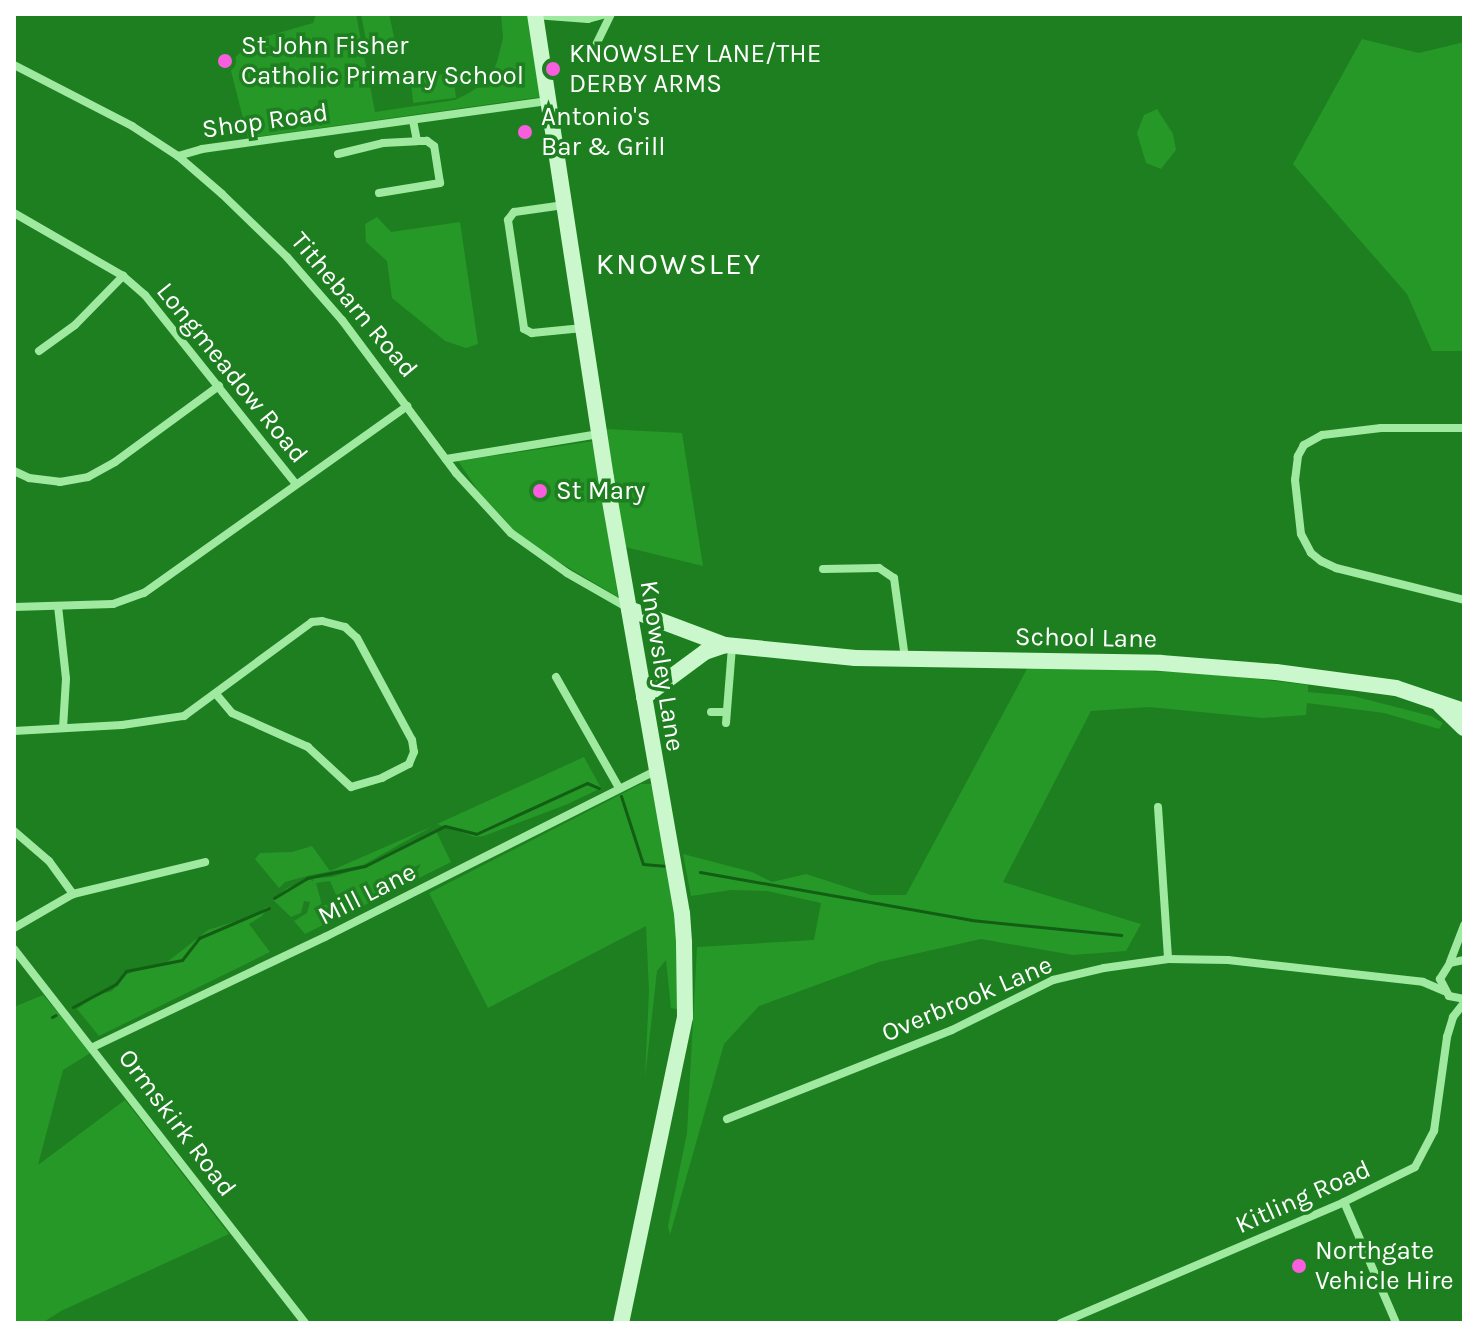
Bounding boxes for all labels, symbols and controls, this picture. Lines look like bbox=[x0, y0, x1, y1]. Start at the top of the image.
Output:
place label: St John Fisher Catholic Primary School bbox=[241, 30, 524, 92]
place label: KNOWSLEY LANE/THE DERBY ARMS bbox=[569, 38, 821, 100]
marker: St John Fisher Catholic Primary School bbox=[216, 52, 234, 70]
marker: KNOWSLEY LANE/THE DERBY ARMS bbox=[544, 60, 562, 78]
street label: Shop Road bbox=[200, 97, 330, 145]
place label: Antonio's Bar & Grill bbox=[541, 101, 665, 162]
marker: Antonio's Bar & Grill bbox=[516, 123, 534, 141]
street label: Tithebarn Road bbox=[284, 226, 424, 384]
district label: KNOWSLEY bbox=[596, 246, 762, 282]
street label: Longmeadow Road bbox=[150, 276, 314, 470]
place label: St Mary bbox=[556, 475, 646, 507]
marker: St Mary bbox=[531, 482, 549, 500]
street label: Knowsley Lane bbox=[633, 578, 691, 754]
street label: School Lane bbox=[1015, 621, 1157, 655]
street label: Mill Lane bbox=[313, 856, 421, 932]
street label: Overbrook Lane bbox=[877, 949, 1057, 1049]
street label: Ormskirk Road bbox=[111, 1043, 243, 1203]
street label: Kitling Road bbox=[1231, 1153, 1375, 1241]
place label: Northgate Vehicle Hire bbox=[1315, 1235, 1454, 1296]
marker: Northgate Vehicle Hire bbox=[1290, 1257, 1308, 1275]

